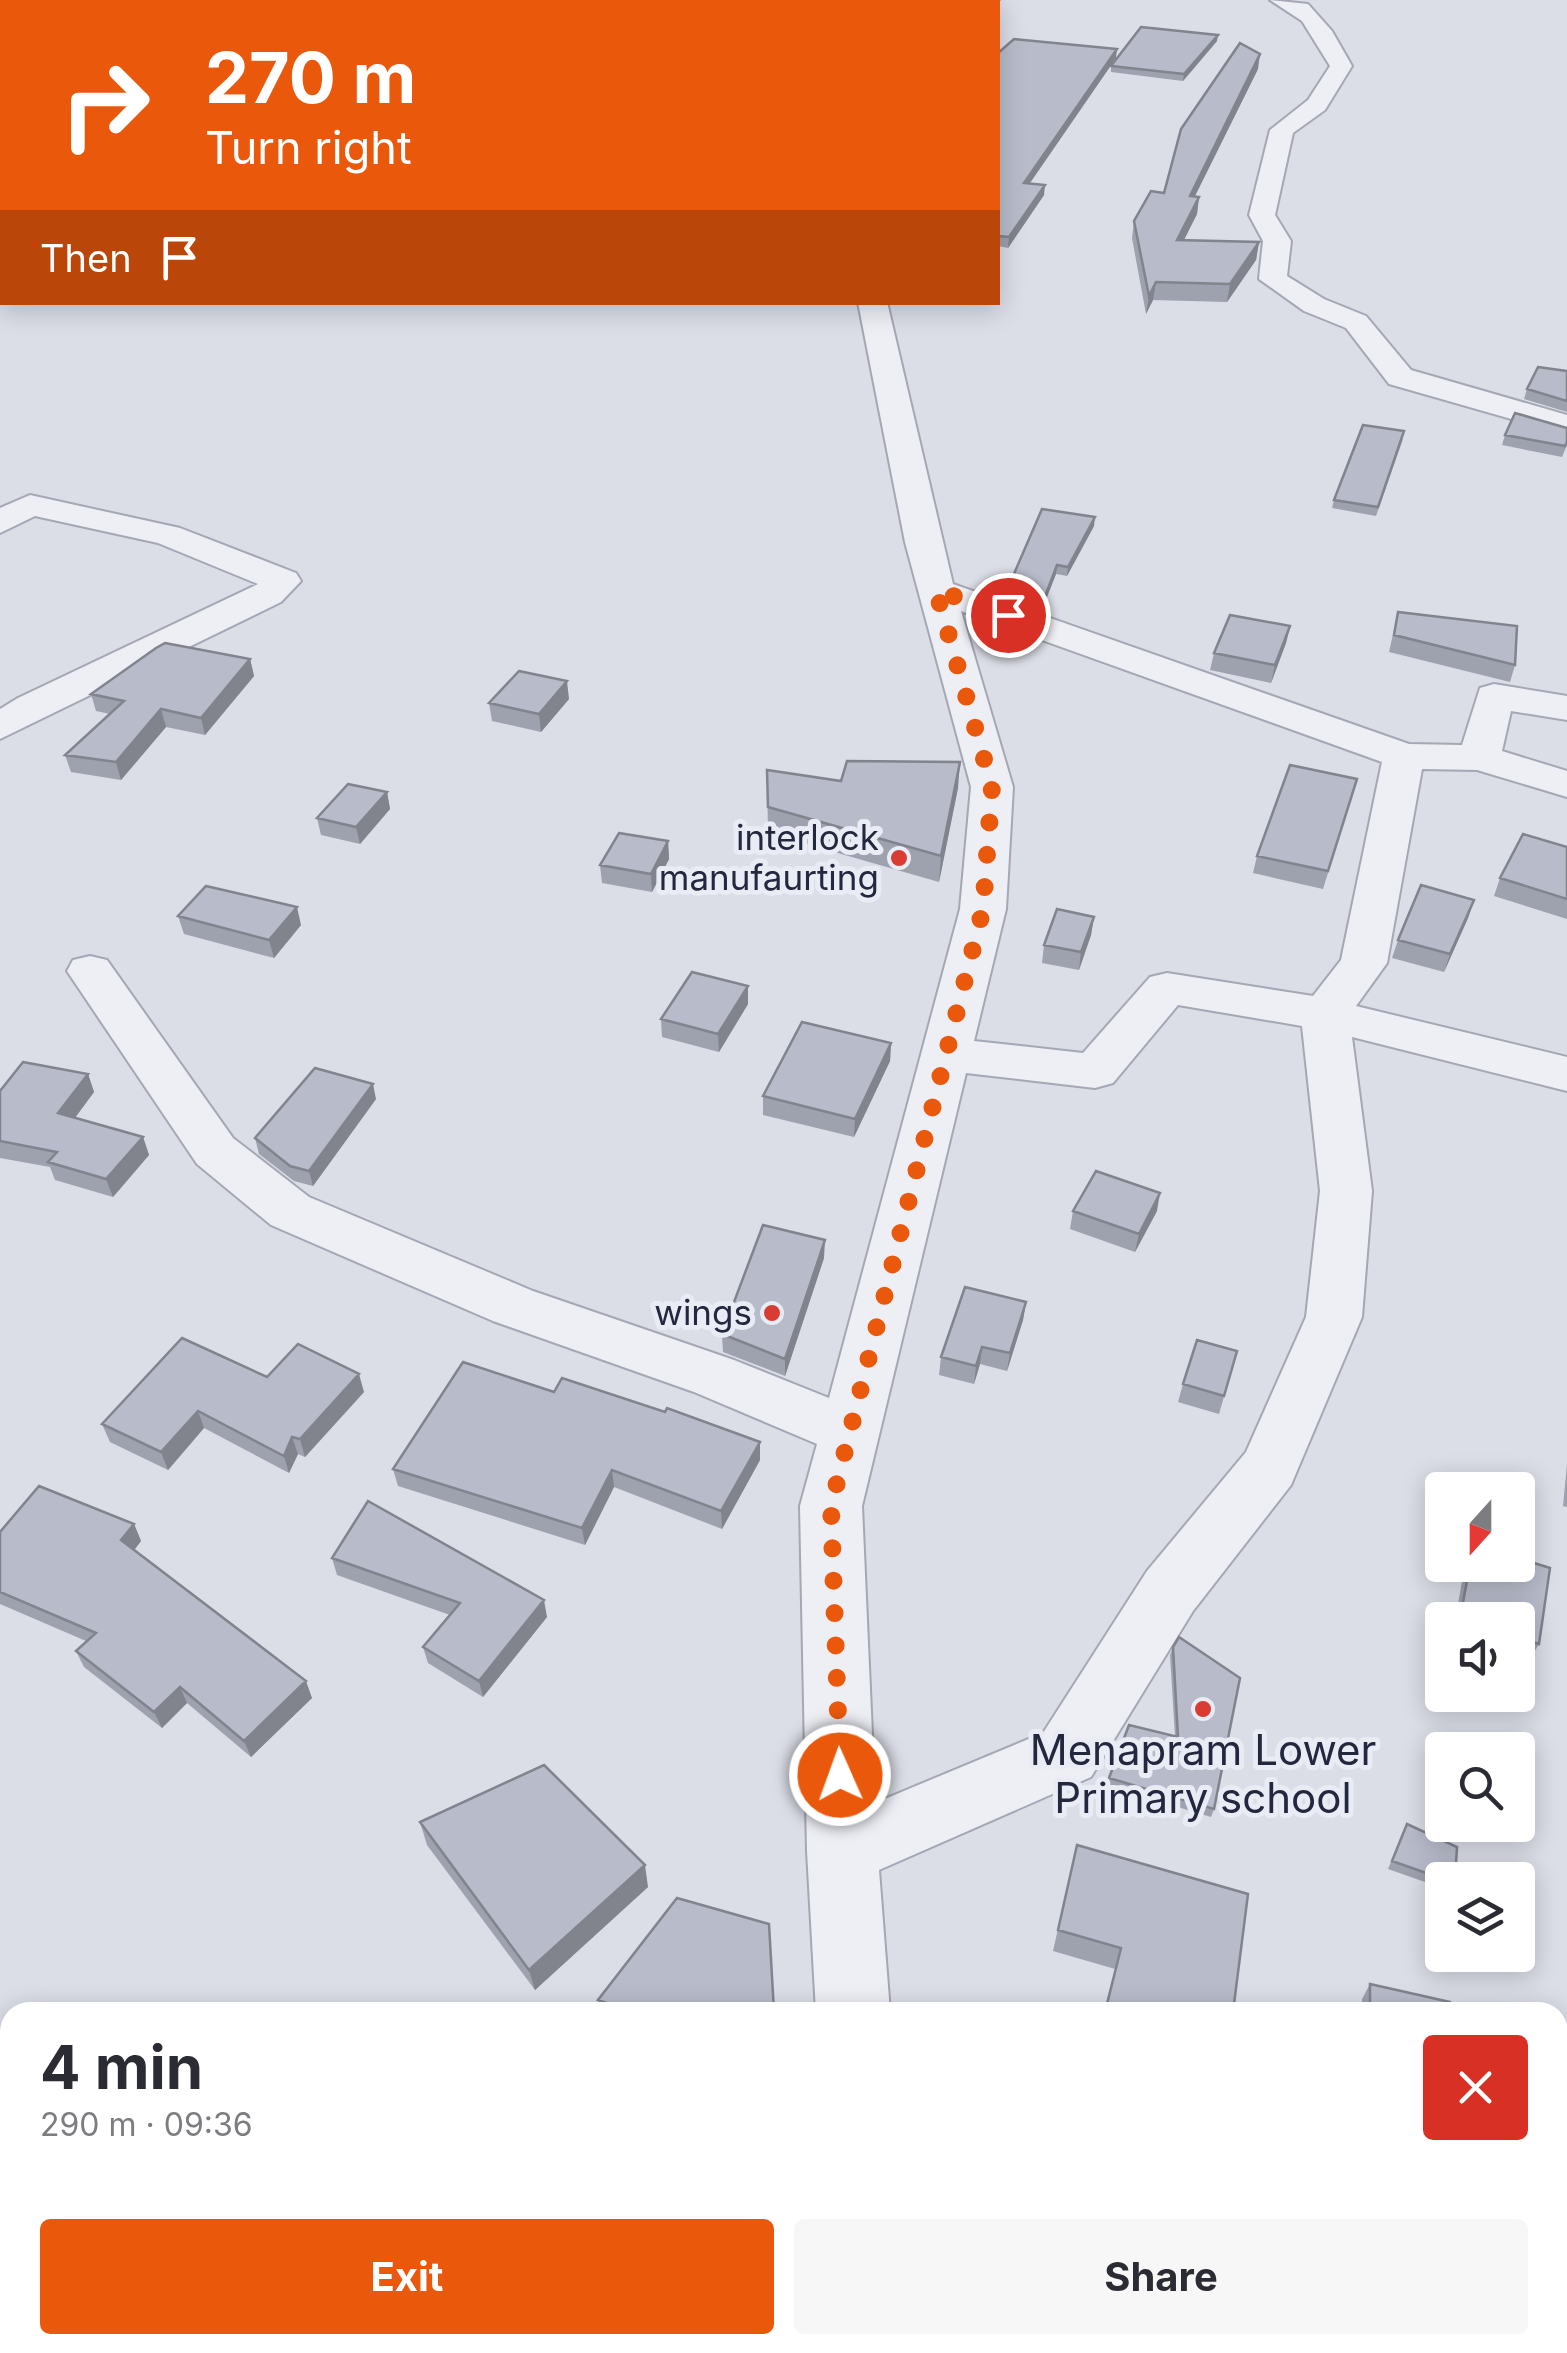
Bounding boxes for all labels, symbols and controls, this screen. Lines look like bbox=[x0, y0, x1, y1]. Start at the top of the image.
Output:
text: 270 m bbox=[205, 35, 416, 120]
icon: right bbox=[40, 40, 170, 170]
text: Turn right bbox=[205, 120, 412, 175]
icon: arrive bbox=[152, 230, 207, 285]
text: Then bbox=[40, 235, 132, 281]
pin bbox=[966, 573, 1051, 658]
icon: arrive bbox=[981, 588, 1036, 643]
place label: interlock manufaurting bbox=[659, 816, 879, 898]
marker: interlock manufaurting bbox=[888, 847, 910, 869]
place label: wings bbox=[654, 1291, 752, 1333]
marker: wings bbox=[761, 1302, 783, 1324]
north arrow bbox=[1425, 1472, 1535, 1582]
map controls bbox=[1425, 1472, 1535, 1972]
button: sound bbox=[1425, 1602, 1535, 1712]
marker: Menapram Lower Primary school bbox=[1192, 1698, 1214, 1720]
position arrow bbox=[788, 1723, 892, 1827]
place label: Menapram Lower Primary school bbox=[1030, 1724, 1376, 1823]
button: search bbox=[1425, 1732, 1535, 1842]
button: layers bbox=[1425, 1862, 1535, 1972]
text: 4 min bbox=[40, 2031, 203, 2103]
button: close bbox=[1423, 2035, 1528, 2140]
text: 290 m · 09:36 bbox=[40, 2105, 253, 2144]
button: Exit bbox=[40, 2219, 774, 2334]
button: Share bbox=[794, 2219, 1528, 2334]

